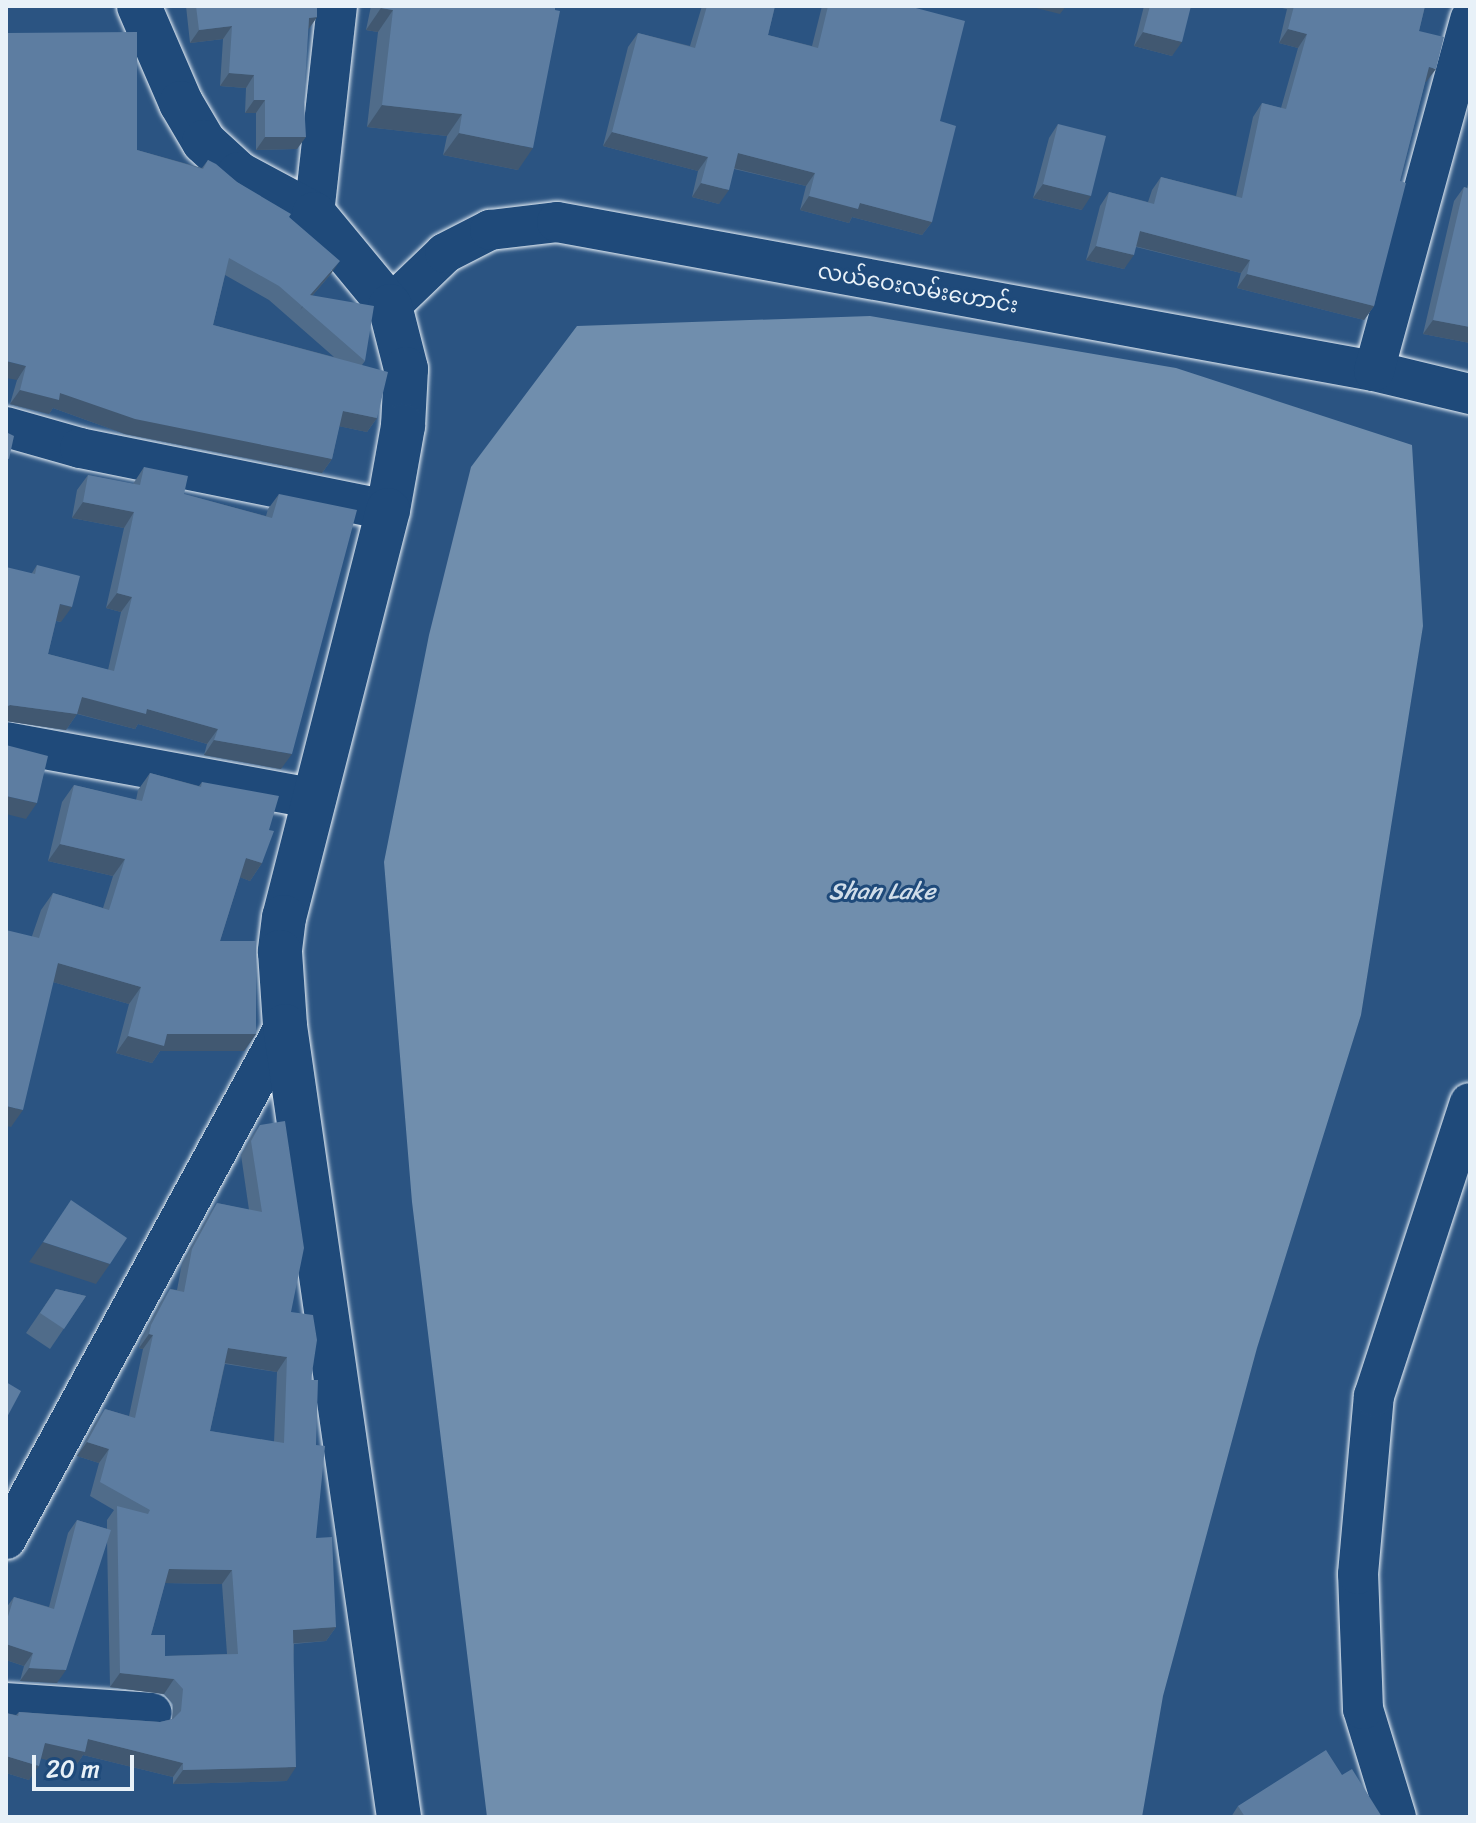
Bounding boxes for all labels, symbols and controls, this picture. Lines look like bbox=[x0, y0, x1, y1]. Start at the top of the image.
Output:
street label: လယ်ဝေးလမ်းဟောင်း bbox=[816, 257, 1020, 319]
water label: Shan Lake bbox=[828, 878, 936, 906]
scale bar bbox=[36, 1739, 138, 1789]
text: 20 m bbox=[46, 1748, 100, 1790]

